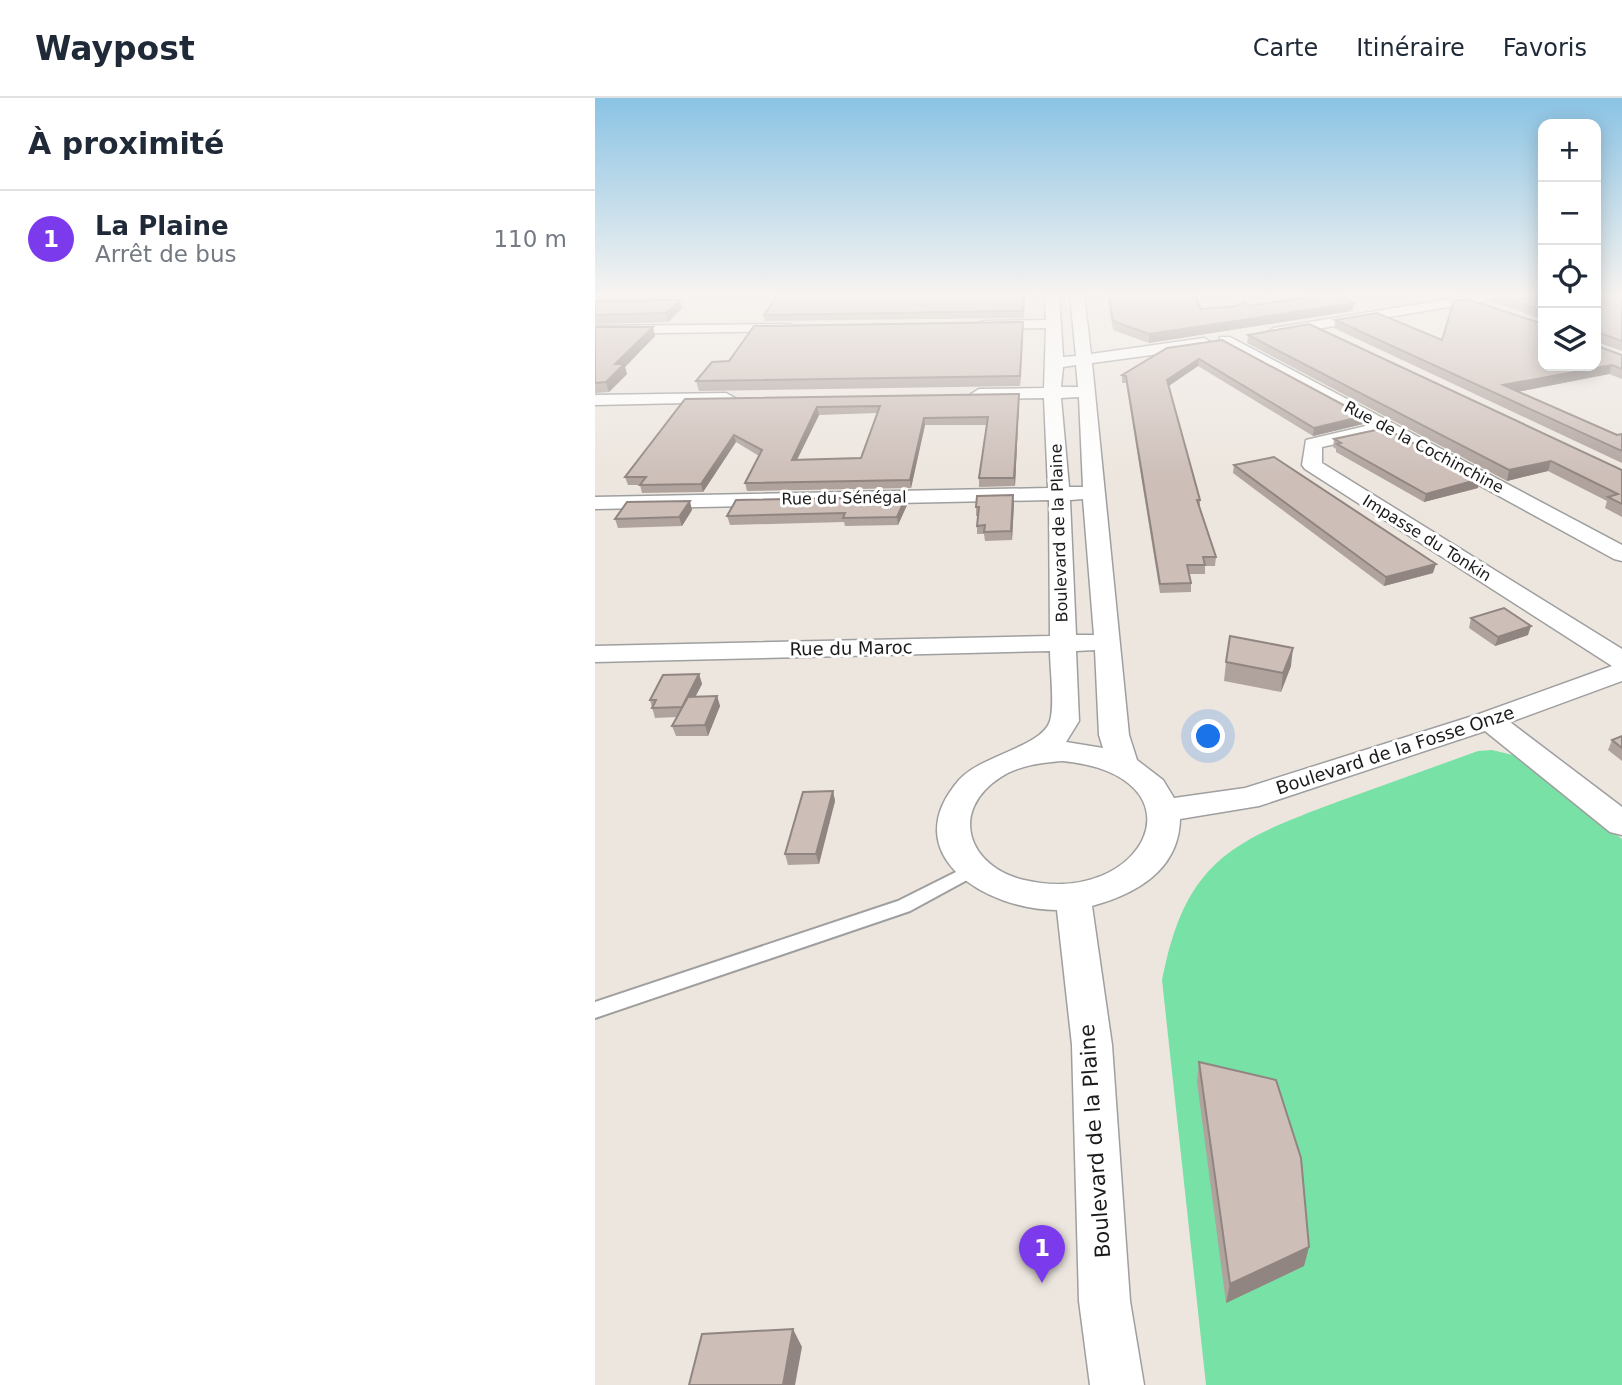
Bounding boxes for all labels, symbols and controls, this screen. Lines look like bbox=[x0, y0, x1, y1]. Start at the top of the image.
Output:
text: Waypost bbox=[35, 29, 195, 68]
text: Carte bbox=[1253, 34, 1318, 62]
text: Itinéraire bbox=[1356, 34, 1465, 62]
text: Favoris bbox=[1503, 34, 1587, 62]
map controls bbox=[1538, 119, 1601, 371]
button: + bbox=[1538, 119, 1601, 182]
text: À proximité bbox=[28, 126, 224, 161]
button: − bbox=[1538, 182, 1601, 245]
text: La Plaine bbox=[95, 211, 229, 241]
text: 1 bbox=[43, 226, 59, 252]
text: 110 m bbox=[493, 226, 567, 252]
text: Arrêt de bus bbox=[95, 241, 236, 267]
button: locate bbox=[1538, 245, 1601, 308]
button: layers bbox=[1538, 308, 1601, 371]
street label: Rue de la Cochinchine bbox=[1341, 397, 1507, 497]
street label: Boulevard de la Plaine bbox=[1046, 443, 1072, 623]
street label: Rue du Sénégal bbox=[781, 487, 907, 509]
street label: Impasse du Tonkin bbox=[1359, 491, 1495, 585]
street label: Rue du Maroc bbox=[789, 636, 913, 660]
street label: Boulevard de la Fosse Onze bbox=[1273, 702, 1517, 798]
your location bbox=[1191, 719, 1225, 753]
street label: Boulevard de la Plaine bbox=[1075, 1023, 1115, 1259]
pin: 1 bbox=[1019, 1225, 1065, 1283]

